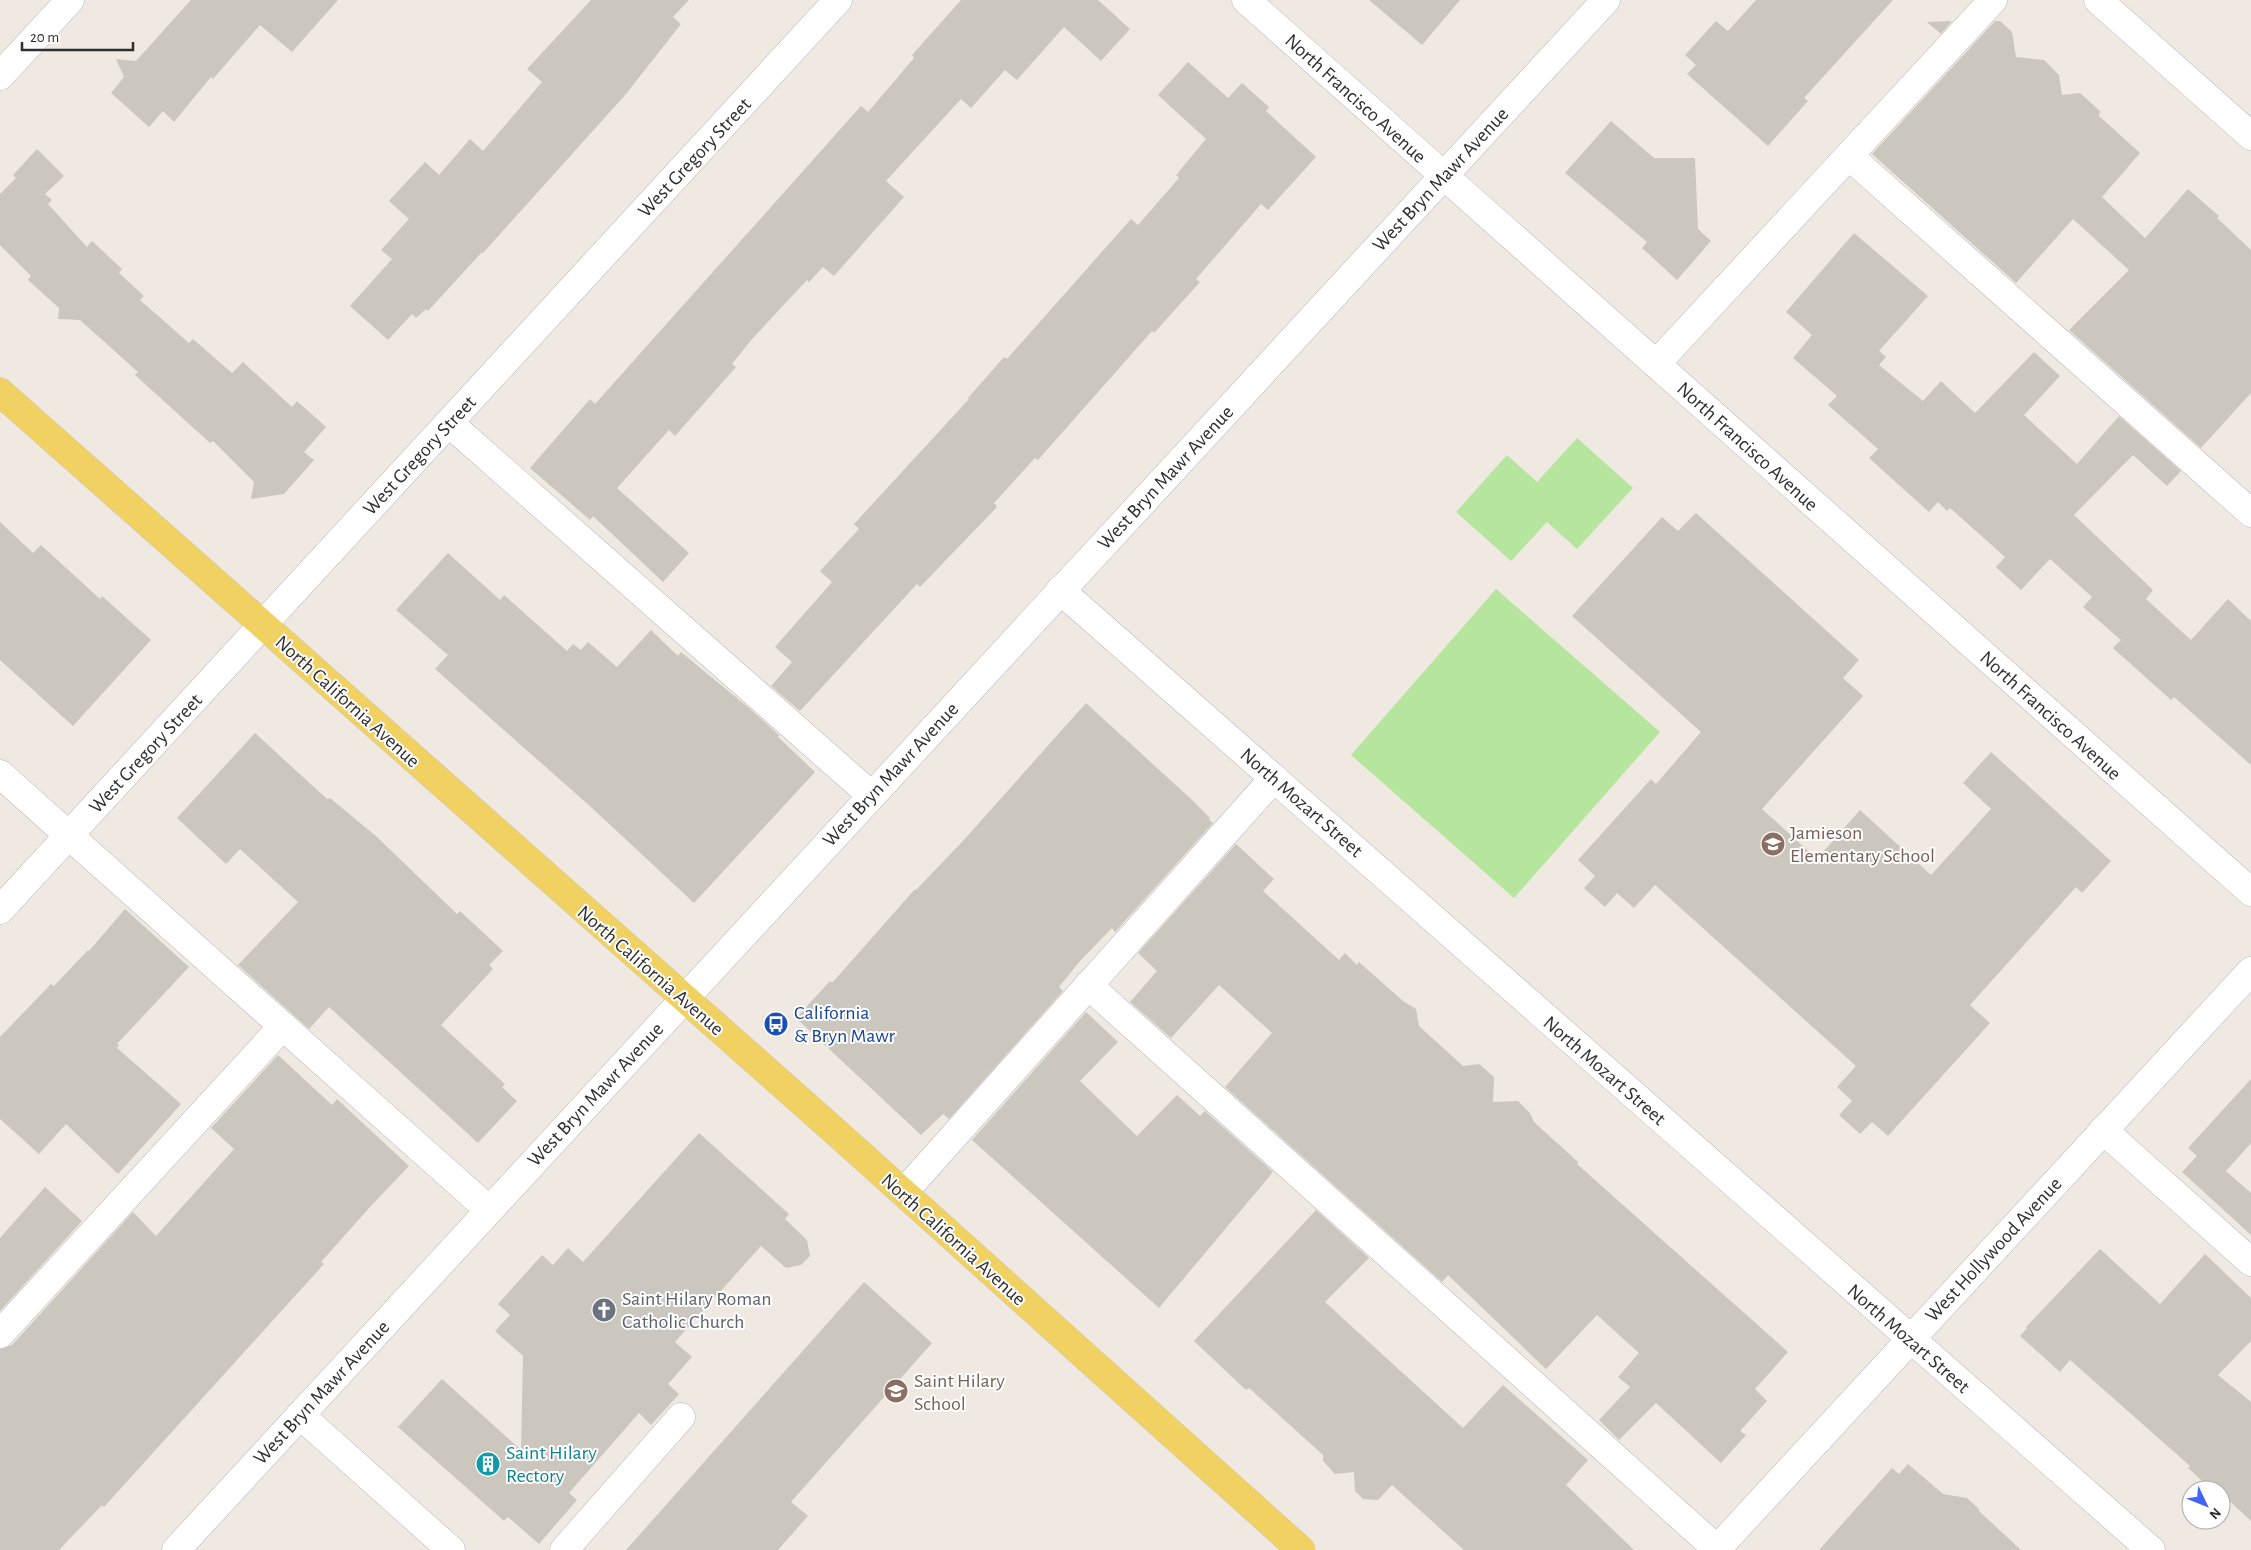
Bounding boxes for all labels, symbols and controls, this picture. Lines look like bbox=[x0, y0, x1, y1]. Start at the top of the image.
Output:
scale bar bbox=[22, 20, 134, 52]
text: 20 m bbox=[30, 30, 59, 45]
street label: North Francisco Avenue bbox=[1281, 30, 1430, 167]
street label: West Gregory Street bbox=[634, 94, 755, 221]
street label: West Bryn Mawr Avenue bbox=[1369, 104, 1512, 256]
street label: North Francisco Avenue bbox=[1673, 378, 1822, 515]
street label: West Gregory Street bbox=[359, 392, 480, 519]
street label: West Bryn Mawr Avenue bbox=[1094, 402, 1237, 554]
street label: North California Avenue bbox=[271, 632, 423, 772]
street label: North Francisco Avenue bbox=[1976, 647, 2125, 784]
street label: West Gregory Street bbox=[85, 690, 206, 817]
street label: West Bryn Mawr Avenue bbox=[819, 699, 962, 851]
street label: North Mozart Street bbox=[1236, 744, 1367, 861]
place label: Jamieson Elementary School bbox=[1790, 823, 1935, 866]
school or university icon: Jamieson Elementary School bbox=[1760, 831, 1786, 857]
street label: North California Avenue bbox=[573, 902, 727, 1040]
place label: California & Bryn Mawr bbox=[794, 1003, 896, 1046]
bus stop icon: California & Bryn Mawr bbox=[763, 1011, 789, 1037]
street label: North Mozart Street bbox=[1539, 1012, 1670, 1129]
street label: West Bryn Mawr Avenue bbox=[524, 1019, 667, 1171]
street label: North California Avenue bbox=[877, 1170, 1029, 1310]
street label: West Hollywood Avenue bbox=[1922, 1174, 2066, 1326]
street label: North Mozart Street bbox=[1843, 1280, 1974, 1397]
place label: Saint Hilary Roman Catholic Church bbox=[622, 1289, 772, 1332]
church icon: Saint Hilary Roman Catholic Church bbox=[591, 1297, 617, 1323]
street label: West Bryn Mawr Avenue bbox=[250, 1317, 393, 1469]
place label: Saint Hilary School bbox=[914, 1371, 1005, 1414]
school or university icon: Saint Hilary School bbox=[883, 1378, 909, 1404]
place label: Saint Hilary Rectory bbox=[506, 1443, 597, 1486]
building icon: Saint Hilary Rectory bbox=[475, 1451, 501, 1477]
north arrow bbox=[2181, 1480, 2231, 1530]
text: N bbox=[2206, 1505, 2223, 1522]

